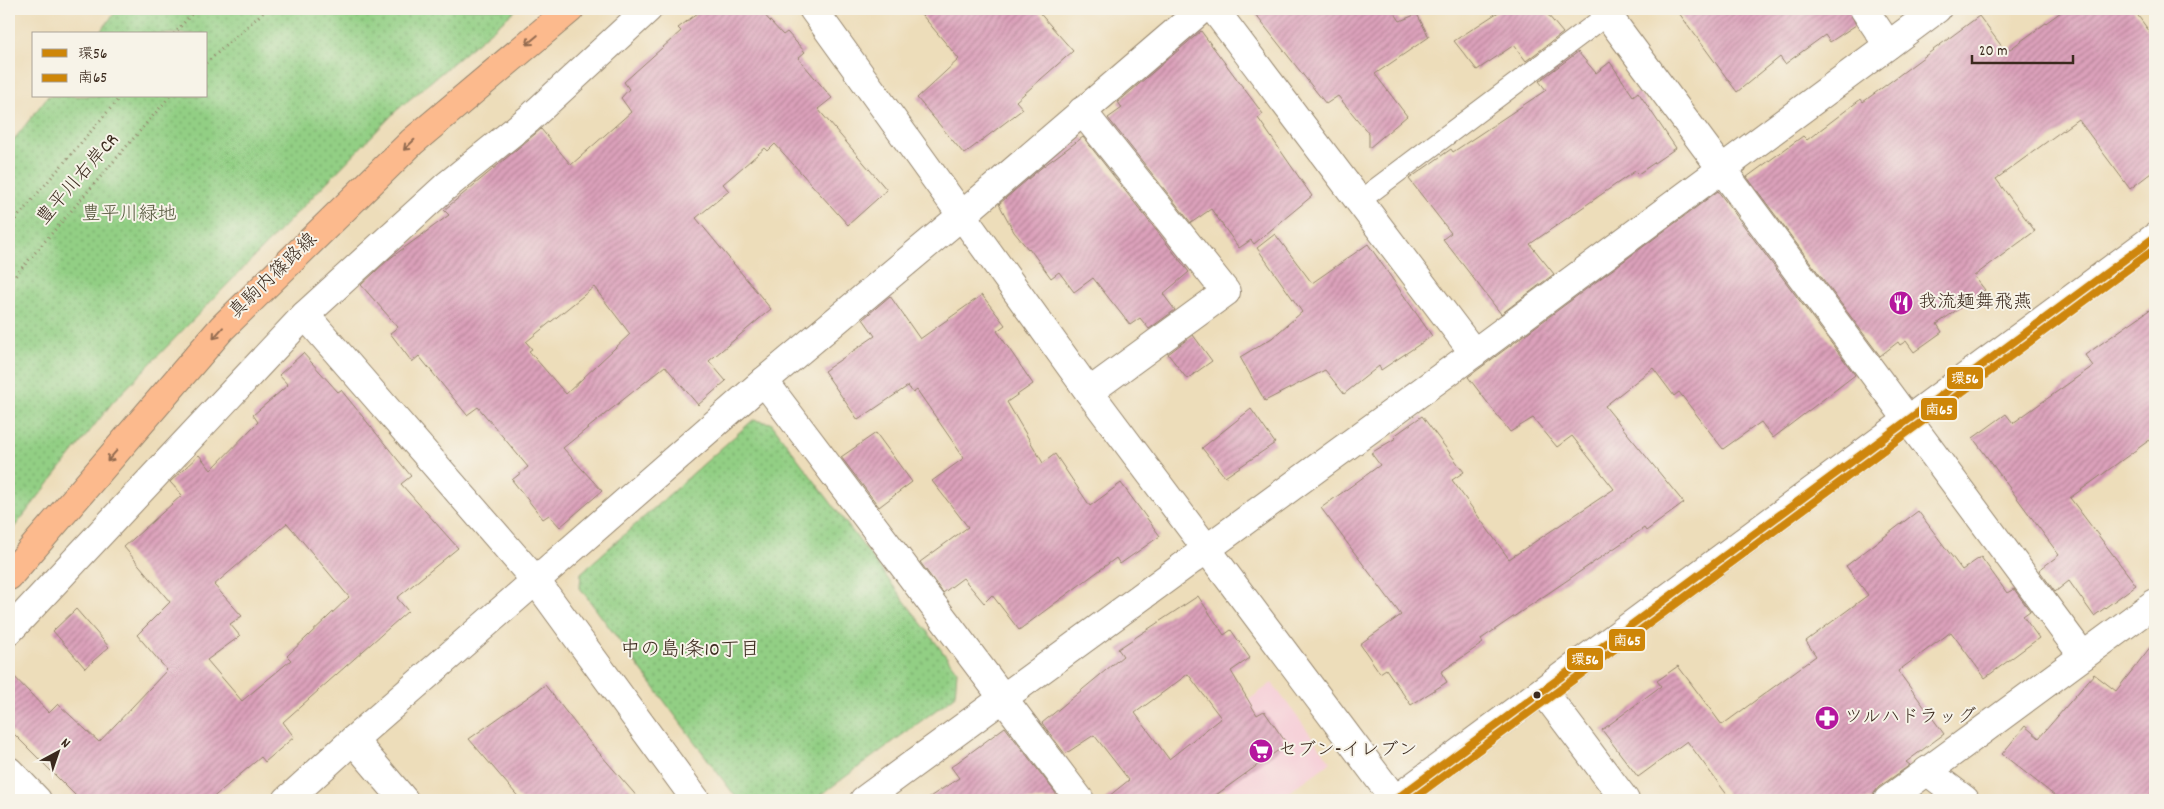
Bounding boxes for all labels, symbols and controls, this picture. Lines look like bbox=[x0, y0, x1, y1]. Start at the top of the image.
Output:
legend bbox=[32, 32, 208, 98]
scale bar bbox=[1972, 32, 2073, 64]
one-way arrow bbox=[526, 35, 539, 46]
text: 20 m bbox=[1979, 41, 2007, 63]
text: 環56 bbox=[78, 44, 107, 66]
text: 南65 bbox=[78, 68, 107, 90]
street label: 豊平川右岸CR bbox=[32, 128, 126, 232]
one-way arrow bbox=[402, 139, 415, 151]
park label: 豊平川緑地 bbox=[81, 202, 177, 229]
street label: 真駒内篠路線 bbox=[224, 228, 324, 326]
restaurant icon: 我流麺舞飛燕 bbox=[1888, 290, 1914, 316]
place label: 我流麺舞飛燕 bbox=[1918, 290, 2032, 317]
one-way arrow bbox=[213, 326, 224, 339]
line badge: 環56 bbox=[1946, 366, 1984, 390]
text: 環56 bbox=[1951, 370, 1979, 390]
line badge: 南65 bbox=[1920, 397, 1958, 421]
text: 南65 bbox=[1925, 401, 1953, 421]
one-way arrow bbox=[106, 449, 117, 462]
line badge: 南65 bbox=[1608, 628, 1646, 652]
text: 南65 bbox=[1613, 632, 1641, 652]
district label: 中の島1条10丁目 bbox=[620, 637, 760, 665]
line badge: 環56 bbox=[1566, 647, 1604, 671]
text: 環56 bbox=[1571, 651, 1599, 671]
unlabelled marker bbox=[1532, 690, 1542, 700]
pharmacy icon: ツルハドラッグ bbox=[1814, 705, 1840, 731]
place label: ツルハドラッグ bbox=[1844, 705, 1976, 732]
north arrow bbox=[32, 726, 82, 776]
text: N bbox=[56, 734, 74, 754]
supermarket icon: セブン-イレブン bbox=[1248, 738, 1274, 764]
place label: セブン-イレブン bbox=[1278, 738, 1418, 765]

